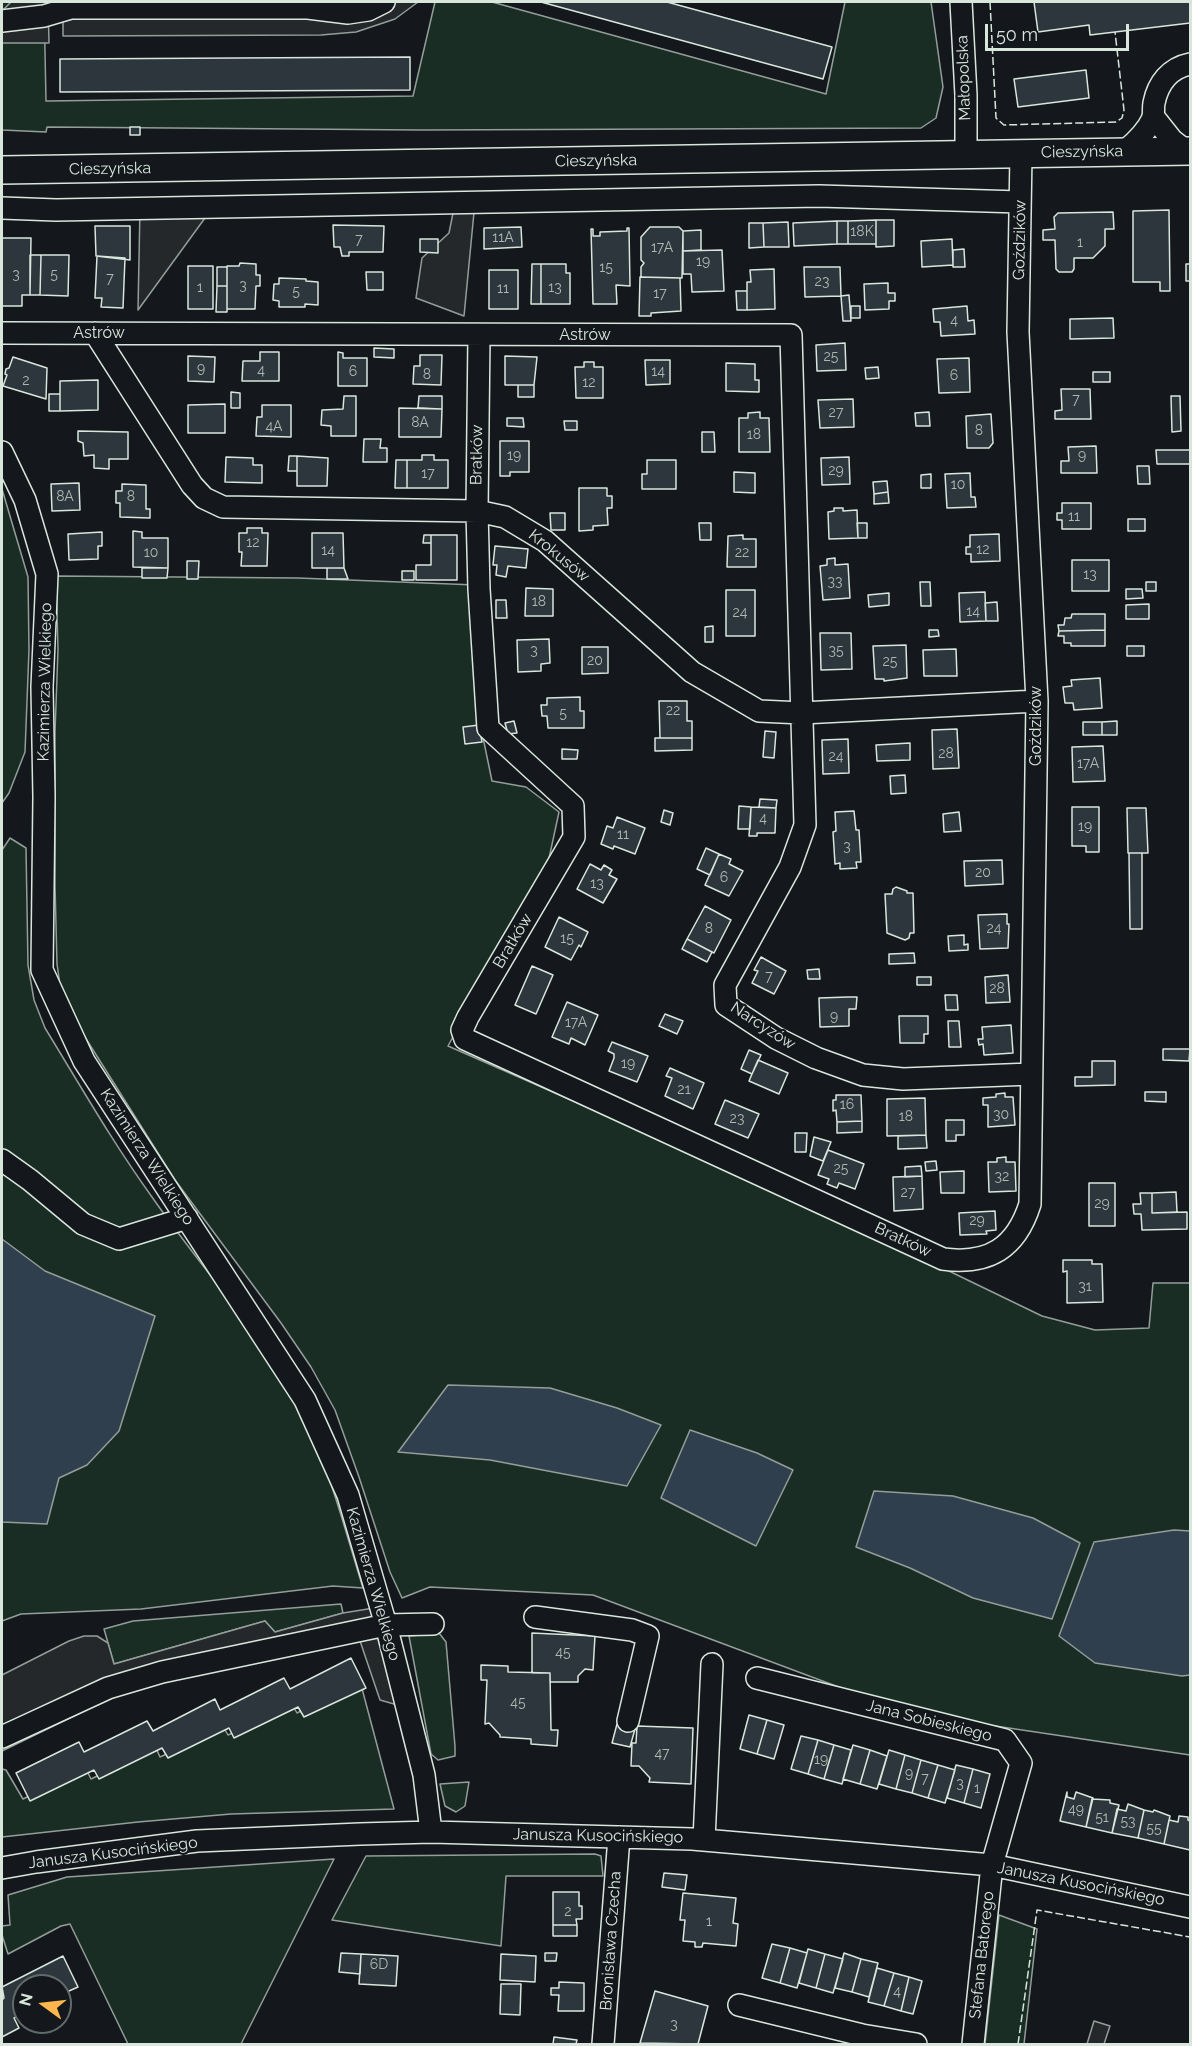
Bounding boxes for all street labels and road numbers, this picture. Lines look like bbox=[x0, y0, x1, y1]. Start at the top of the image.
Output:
street label: Małopolska bbox=[953, 35, 975, 121]
street label: Cieszyńska bbox=[1041, 142, 1123, 162]
street label: Cieszyńska bbox=[555, 151, 637, 171]
street label: Cieszyńska bbox=[69, 159, 151, 179]
street label: Goździków bbox=[1010, 200, 1030, 280]
street label: Astrów bbox=[73, 323, 125, 343]
street label: Astrów bbox=[559, 325, 611, 345]
street label: Bratków bbox=[467, 425, 487, 485]
street label: Krokusów bbox=[525, 526, 593, 586]
street label: Kazimierza Wielkiego bbox=[34, 602, 56, 762]
street label: Goździków bbox=[1026, 686, 1046, 766]
street label: Bratków bbox=[489, 910, 537, 972]
street label: Narcyzów bbox=[727, 998, 799, 1054]
street label: Kazimierza Wielkiego bbox=[96, 1085, 198, 1229]
street label: Bratków bbox=[872, 1219, 934, 1261]
street label: Kazimierza Wielkiego bbox=[342, 1505, 404, 1663]
street label: Jana Sobieskiego bbox=[864, 1696, 994, 1746]
street label: Janusza Kusocińskiego bbox=[513, 1825, 683, 1847]
street label: Janusza Kusocińskiego bbox=[27, 1833, 199, 1873]
street label: Janusza Kusocińskiego bbox=[996, 1858, 1166, 1910]
street label: Bronisława Czecha bbox=[597, 1871, 625, 2011]
street label: Stefana Batorego bbox=[966, 1890, 998, 2020]

